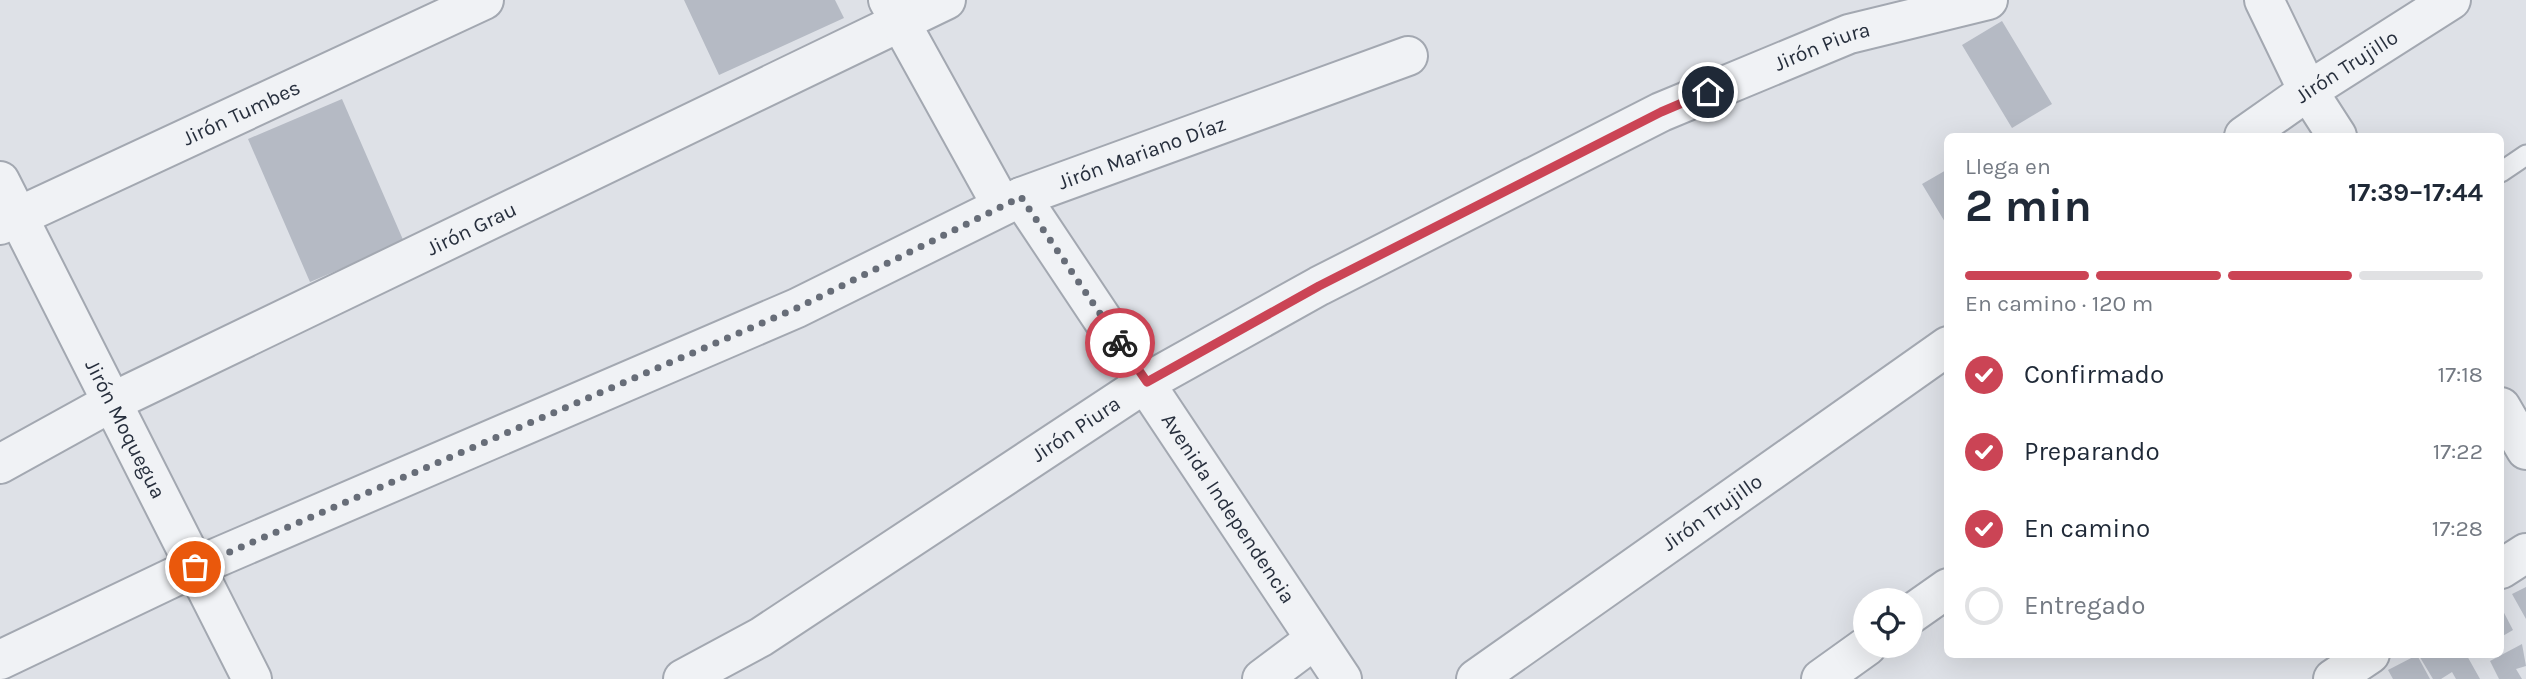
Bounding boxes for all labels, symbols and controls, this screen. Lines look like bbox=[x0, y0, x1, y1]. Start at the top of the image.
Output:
street label: Jirón Piura bbox=[1770, 17, 1872, 76]
street label: Jirón Trujillo bbox=[2291, 25, 2402, 108]
pin bbox=[1678, 62, 1738, 122]
icon: home bbox=[1689, 73, 1727, 111]
street label: Jirón Tumbes bbox=[178, 75, 304, 151]
street label: Jirón Mariano Díaz bbox=[1055, 111, 1229, 195]
text: Llega en bbox=[1965, 153, 2051, 180]
text: 17:39–17:44 bbox=[2348, 177, 2483, 208]
text: 2 min bbox=[1965, 179, 2092, 233]
street label: Jirón Grau bbox=[423, 197, 520, 261]
text: En camino · 120 m bbox=[1965, 290, 2153, 317]
courier bbox=[1085, 308, 1155, 378]
icon: bike bbox=[1101, 324, 1139, 362]
street label: Jirón Moquegua bbox=[80, 355, 171, 503]
icon: check bbox=[1965, 356, 2003, 394]
text: Confirmado bbox=[2024, 359, 2164, 390]
text: 17:18 bbox=[2438, 361, 2483, 388]
street label: Jirón Piura bbox=[1027, 391, 1125, 467]
street label: Avenida Independencia bbox=[1156, 409, 1300, 608]
icon: check bbox=[1965, 433, 2003, 471]
text: Preparando bbox=[2024, 436, 2160, 467]
text: 17:22 bbox=[2433, 438, 2483, 465]
street label: Jirón Trujillo bbox=[1657, 469, 1767, 556]
icon: check bbox=[1965, 510, 2003, 548]
text: En camino bbox=[2024, 513, 2150, 544]
text: 17:28 bbox=[2432, 515, 2483, 542]
pin bbox=[165, 537, 225, 597]
icon: bag bbox=[176, 548, 214, 586]
map controls bbox=[1853, 588, 1923, 658]
button: locate bbox=[1853, 588, 1923, 658]
text: Entregado bbox=[2024, 590, 2145, 621]

